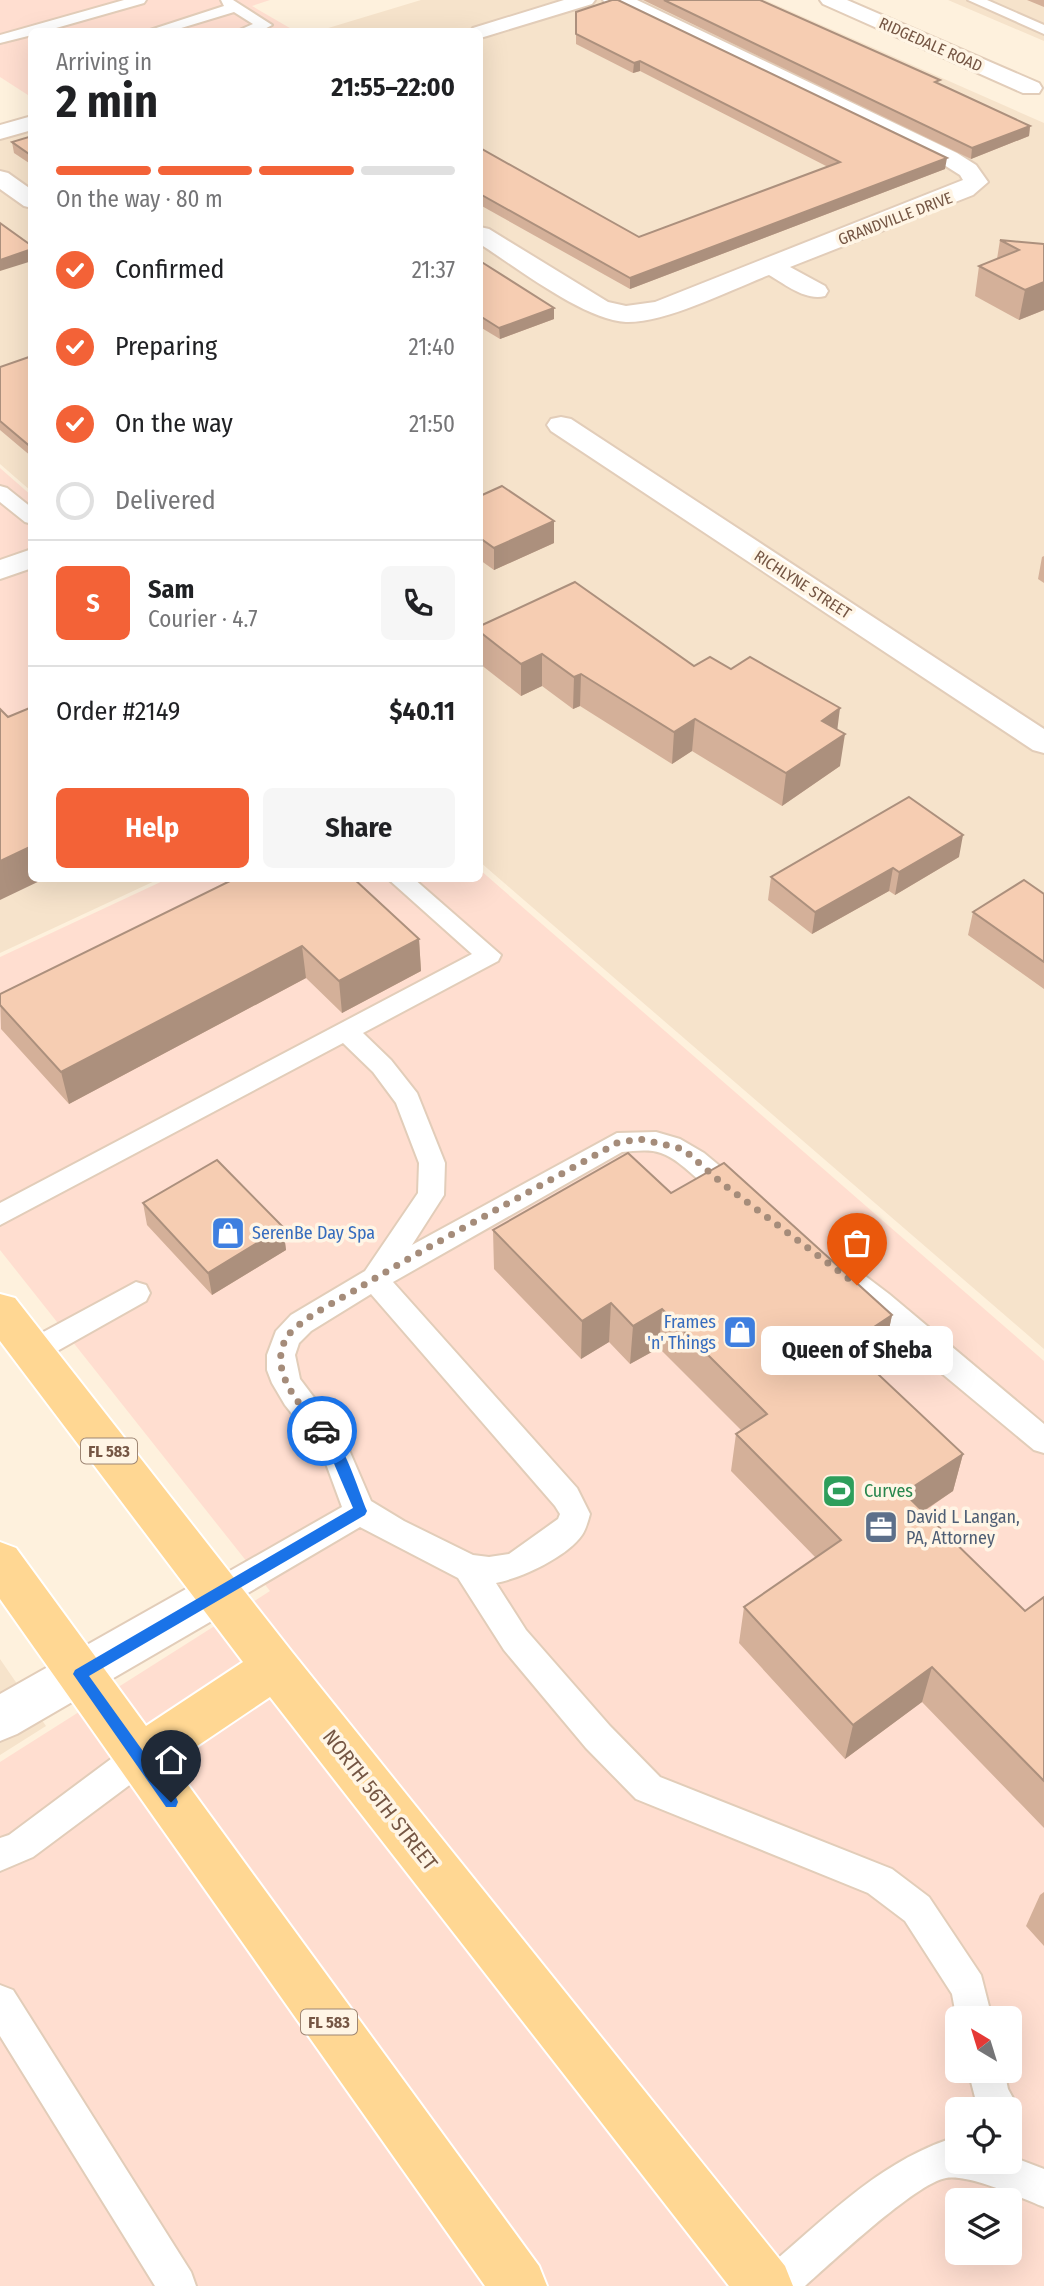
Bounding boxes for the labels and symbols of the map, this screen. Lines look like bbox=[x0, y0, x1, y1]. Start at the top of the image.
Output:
street label: RIDGEDALE ROAD bbox=[876, 13, 985, 76]
street label: GRANDVILLE DRIVE bbox=[835, 188, 955, 249]
street label: RICHLYNE STREET bbox=[751, 546, 855, 623]
pin bbox=[827, 1213, 887, 1285]
shop icon: SerenBe Day Spa bbox=[209, 1214, 247, 1252]
place label: SerenBe Day Spa bbox=[252, 1222, 375, 1244]
place label: Frames 'n' Things bbox=[647, 1311, 716, 1354]
shop icon: Frames 'n' Things bbox=[721, 1313, 759, 1351]
callout: Queen of Sheba bbox=[761, 1327, 953, 1376]
courier bbox=[287, 1396, 357, 1466]
road number: FL 583 bbox=[81, 1438, 137, 1464]
sports icon: Curves bbox=[820, 1472, 858, 1510]
place label: Curves bbox=[864, 1480, 913, 1502]
place label: David L Langan, PA, Attorney bbox=[906, 1506, 1020, 1549]
office icon: David L Langan, PA, Attorney bbox=[862, 1508, 900, 1546]
street label: NORTH 56TH STREET bbox=[317, 1725, 443, 1876]
pin bbox=[141, 1730, 201, 1802]
north arrow bbox=[945, 2006, 1022, 2082]
road number: FL 583 bbox=[301, 2010, 357, 2034]

